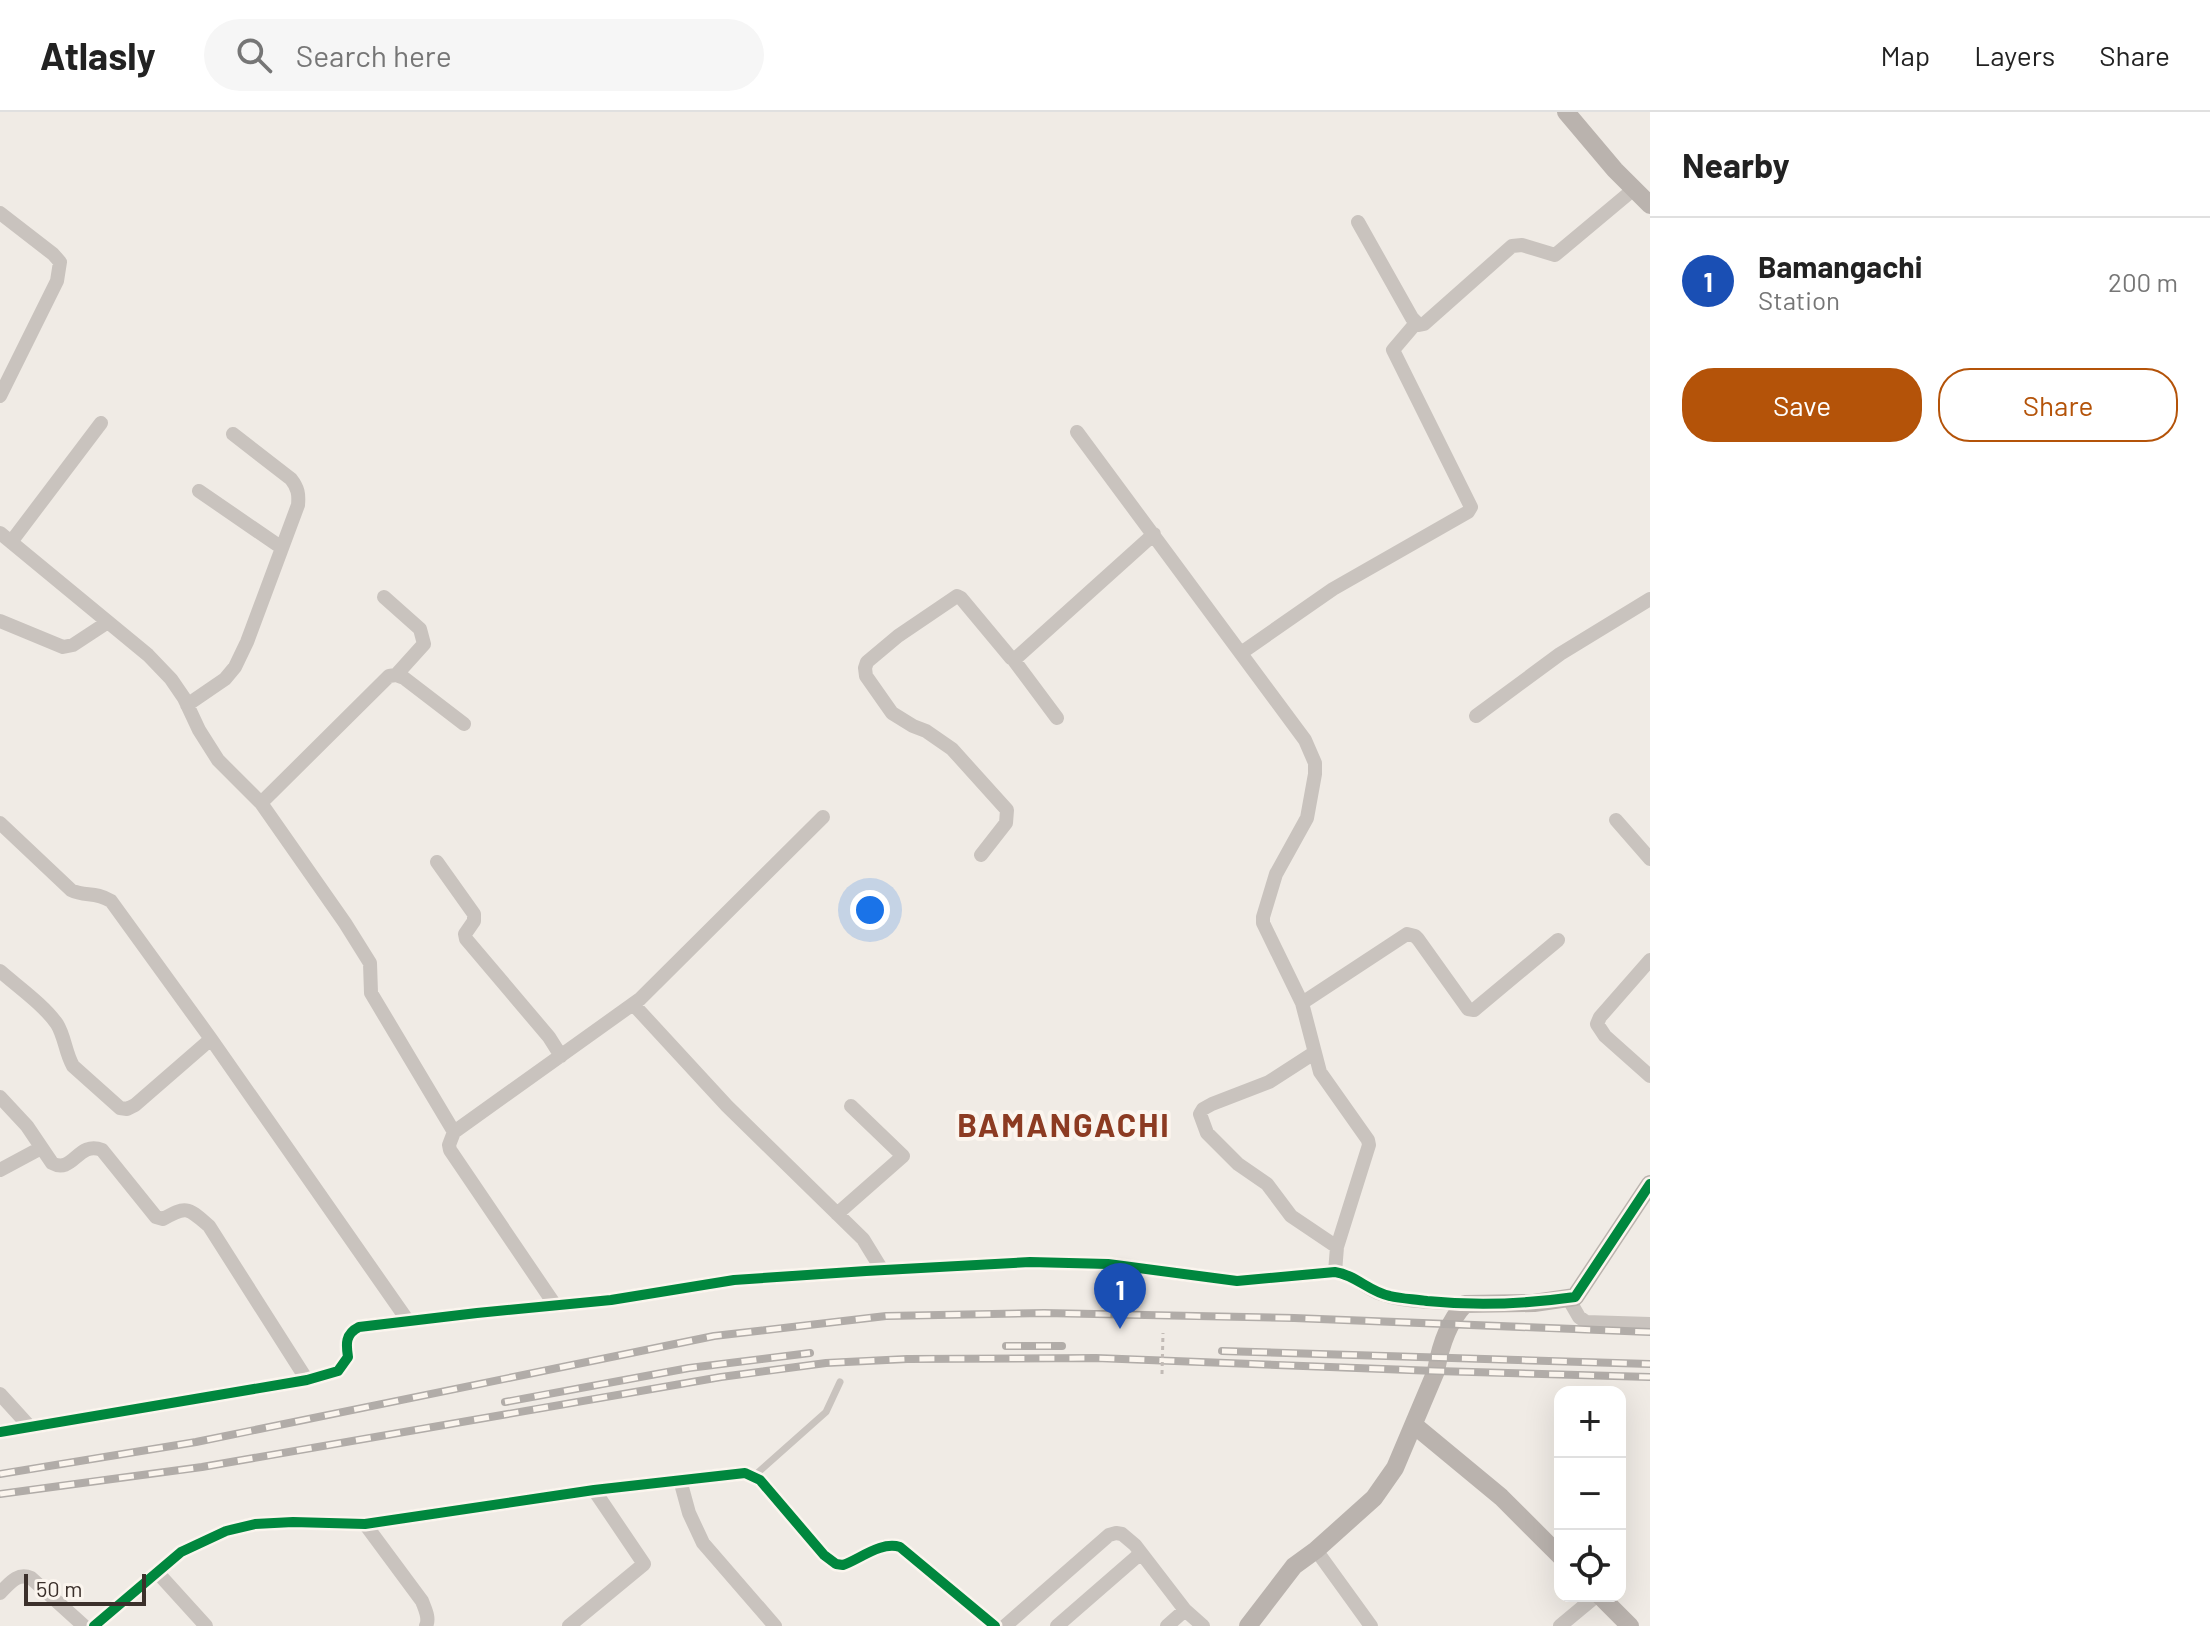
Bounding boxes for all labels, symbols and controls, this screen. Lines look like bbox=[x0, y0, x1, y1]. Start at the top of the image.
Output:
search box bbox=[204, 19, 764, 91]
text: Atlasly bbox=[40, 32, 156, 78]
icon: search bbox=[232, 33, 276, 77]
text: Search here bbox=[296, 37, 452, 73]
text: Map bbox=[1880, 38, 1930, 72]
text: Layers bbox=[1974, 38, 2055, 72]
text: Share bbox=[2099, 38, 2170, 72]
text: Nearby bbox=[1682, 144, 1790, 185]
text: Bamangachi bbox=[1758, 248, 1922, 284]
text: 1 bbox=[1703, 266, 1713, 297]
text: 200 m bbox=[2108, 266, 2178, 297]
text: Station bbox=[1758, 284, 1840, 315]
button: Save bbox=[1682, 368, 1922, 442]
button: Share bbox=[1938, 368, 2178, 442]
your location bbox=[850, 890, 890, 930]
district label: BAMANGACHI bbox=[957, 1105, 1171, 1143]
pin: 1 bbox=[1094, 1263, 1146, 1329]
map controls bbox=[1554, 1386, 1626, 1602]
button: + bbox=[1554, 1386, 1626, 1458]
button: − bbox=[1554, 1458, 1626, 1530]
button: locate bbox=[1554, 1530, 1626, 1602]
scale bar bbox=[24, 1570, 146, 1606]
text: 50 m bbox=[36, 1575, 82, 1601]

